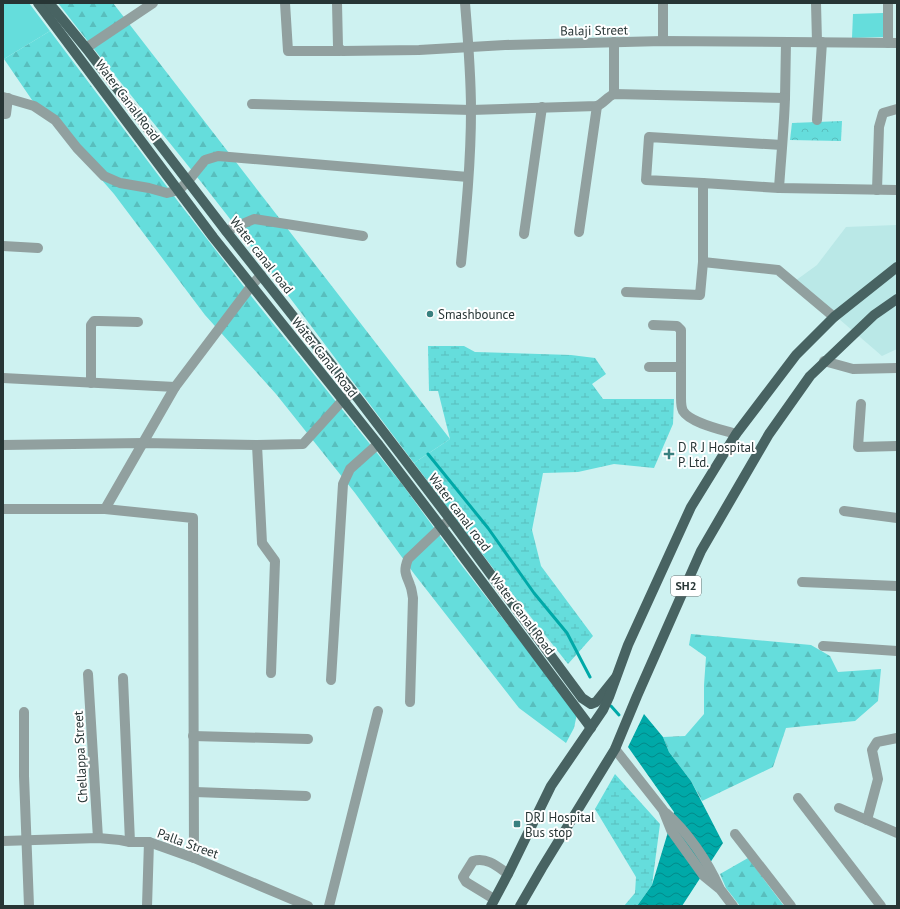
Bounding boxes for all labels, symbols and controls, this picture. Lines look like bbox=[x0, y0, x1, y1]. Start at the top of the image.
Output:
street label: Balaji Street bbox=[560, 21, 629, 40]
street label: Water Canal Road bbox=[91, 56, 164, 144]
street label: Water canal road bbox=[226, 213, 297, 297]
place label: Smashbounce bbox=[438, 306, 515, 323]
marker: Smashbounce bbox=[425, 309, 435, 319]
street label: Water Canal Road bbox=[288, 314, 361, 401]
place label: D R J Hospital P. Ltd. bbox=[678, 439, 755, 471]
marker: D R J Hospital P. Ltd. bbox=[663, 448, 675, 460]
street label: Water canal road bbox=[425, 470, 494, 555]
street label: Water Canal Road bbox=[486, 570, 559, 658]
road number: SH2 bbox=[671, 576, 701, 596]
street label: Chellappa Street bbox=[70, 710, 91, 804]
place label: DRJ Hospital Bus stop bbox=[525, 809, 595, 841]
marker: DRJ Hospital Bus stop bbox=[512, 819, 522, 829]
street label: Palla Street bbox=[155, 825, 221, 863]

